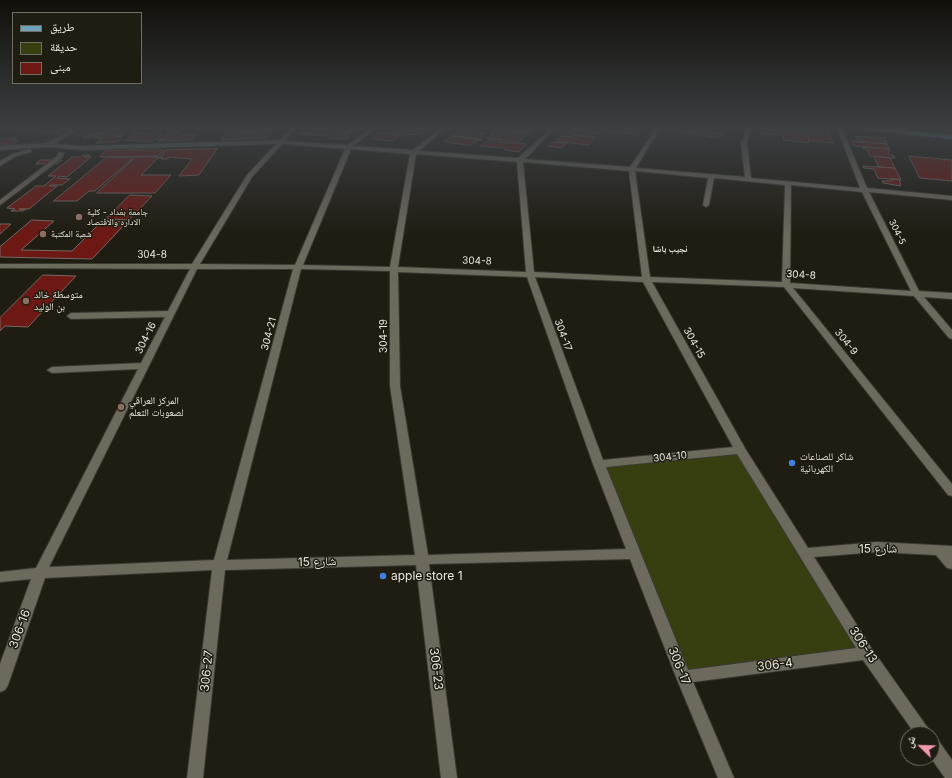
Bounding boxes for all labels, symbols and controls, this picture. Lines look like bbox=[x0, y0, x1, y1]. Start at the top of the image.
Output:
legend bbox=[12, 12, 142, 84]
text: طريق bbox=[50, 19, 75, 34]
text: حديقة bbox=[50, 39, 78, 54]
text: مبنى bbox=[50, 59, 71, 74]
place label: جامعة بغداد - كلية الاداره والاقتصاد bbox=[87, 207, 148, 228]
marker: جامعة بغداد - كلية الاداره والاقتصاد bbox=[74, 212, 84, 222]
street label: 304-5 bbox=[886, 218, 908, 246]
marker: شعبة المكتبة bbox=[38, 229, 48, 239]
place label: شعبة المكتبة bbox=[51, 229, 92, 239]
district label: نجيب باشا bbox=[652, 244, 688, 254]
street label: 304-8 bbox=[137, 249, 167, 261]
street label: 304-8 bbox=[462, 254, 492, 268]
street label: 304-8 bbox=[786, 268, 816, 282]
place label: متوسطة خالد بن الوليد bbox=[34, 289, 83, 312]
marker: متوسطة خالد بن الوليد bbox=[21, 296, 31, 306]
street label: 304-21 bbox=[259, 316, 279, 352]
street label: 304-17 bbox=[552, 317, 574, 353]
street label: 304-19 bbox=[378, 319, 390, 353]
street label: 304-16 bbox=[133, 320, 159, 356]
street label: 304-15 bbox=[681, 325, 707, 361]
street label: 304-9 bbox=[832, 327, 860, 357]
place label: المركز العراقي لصعوبات التعلم bbox=[129, 395, 184, 418]
marker: المركز العراقي لصعوبات التعلم bbox=[116, 402, 126, 412]
street label: 304-10 bbox=[653, 449, 687, 465]
place label: شاكر للصناعات الكهربائية bbox=[800, 451, 853, 474]
marker: شاكر للصناعات الكهربائية bbox=[787, 458, 797, 468]
street label: شارع 15 bbox=[859, 541, 897, 557]
street label: شارع 15 bbox=[298, 554, 336, 570]
place label: apple store 1 bbox=[391, 569, 463, 583]
marker: apple store 1 bbox=[378, 571, 388, 581]
street label: 306-16 bbox=[6, 608, 34, 650]
street label: 306-13 bbox=[846, 624, 880, 666]
street label: 306-17 bbox=[665, 645, 693, 687]
street label: 306-23 bbox=[426, 647, 446, 691]
street label: 306-27 bbox=[198, 650, 216, 692]
street label: 306-4 bbox=[756, 656, 794, 674]
north arrow bbox=[900, 726, 940, 766]
text: ش bbox=[901, 734, 919, 750]

